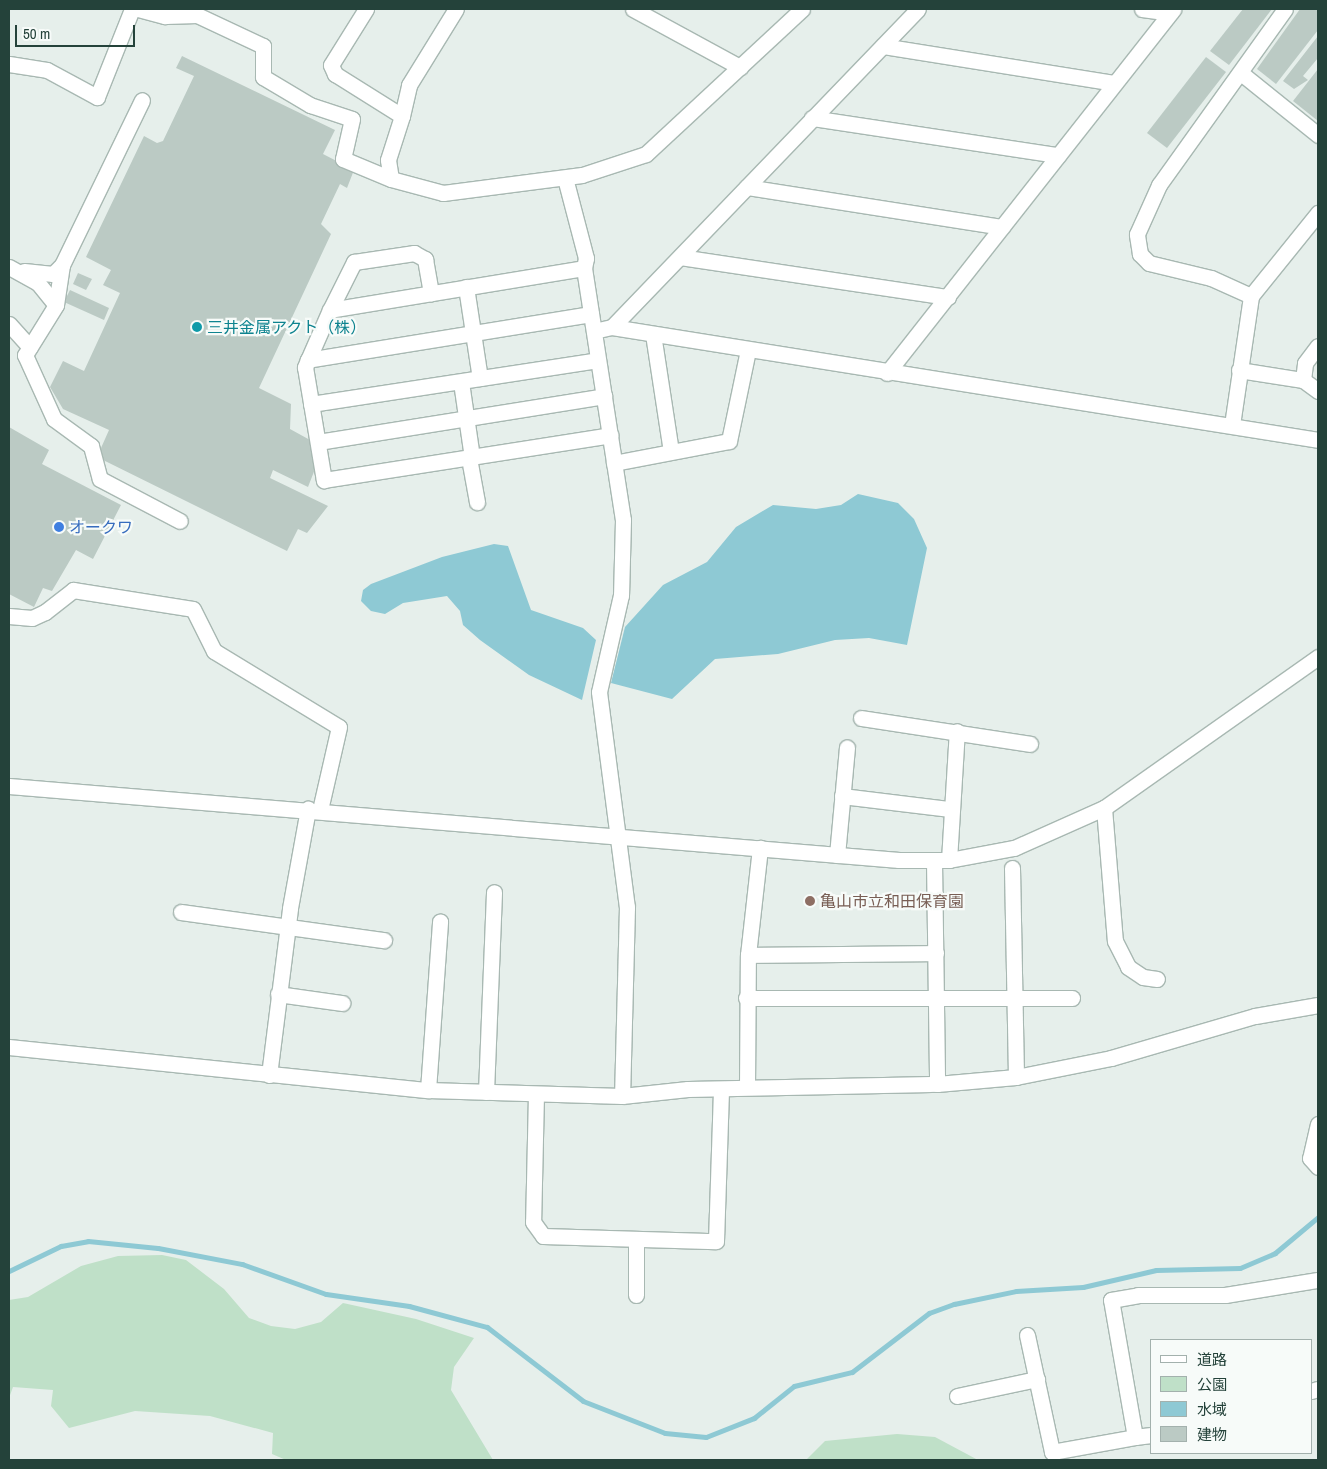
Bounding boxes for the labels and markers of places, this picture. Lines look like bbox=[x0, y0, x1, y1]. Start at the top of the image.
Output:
place label: 三井金属アクト（株） bbox=[207, 317, 367, 337]
marker: 三井金属アクト（株） bbox=[191, 321, 203, 333]
place label: オークワ bbox=[69, 517, 133, 537]
marker: オークワ bbox=[53, 521, 65, 533]
place label: 亀山市立和田保育園 bbox=[820, 891, 964, 911]
marker: 亀山市立和田保育園 bbox=[804, 895, 816, 907]

